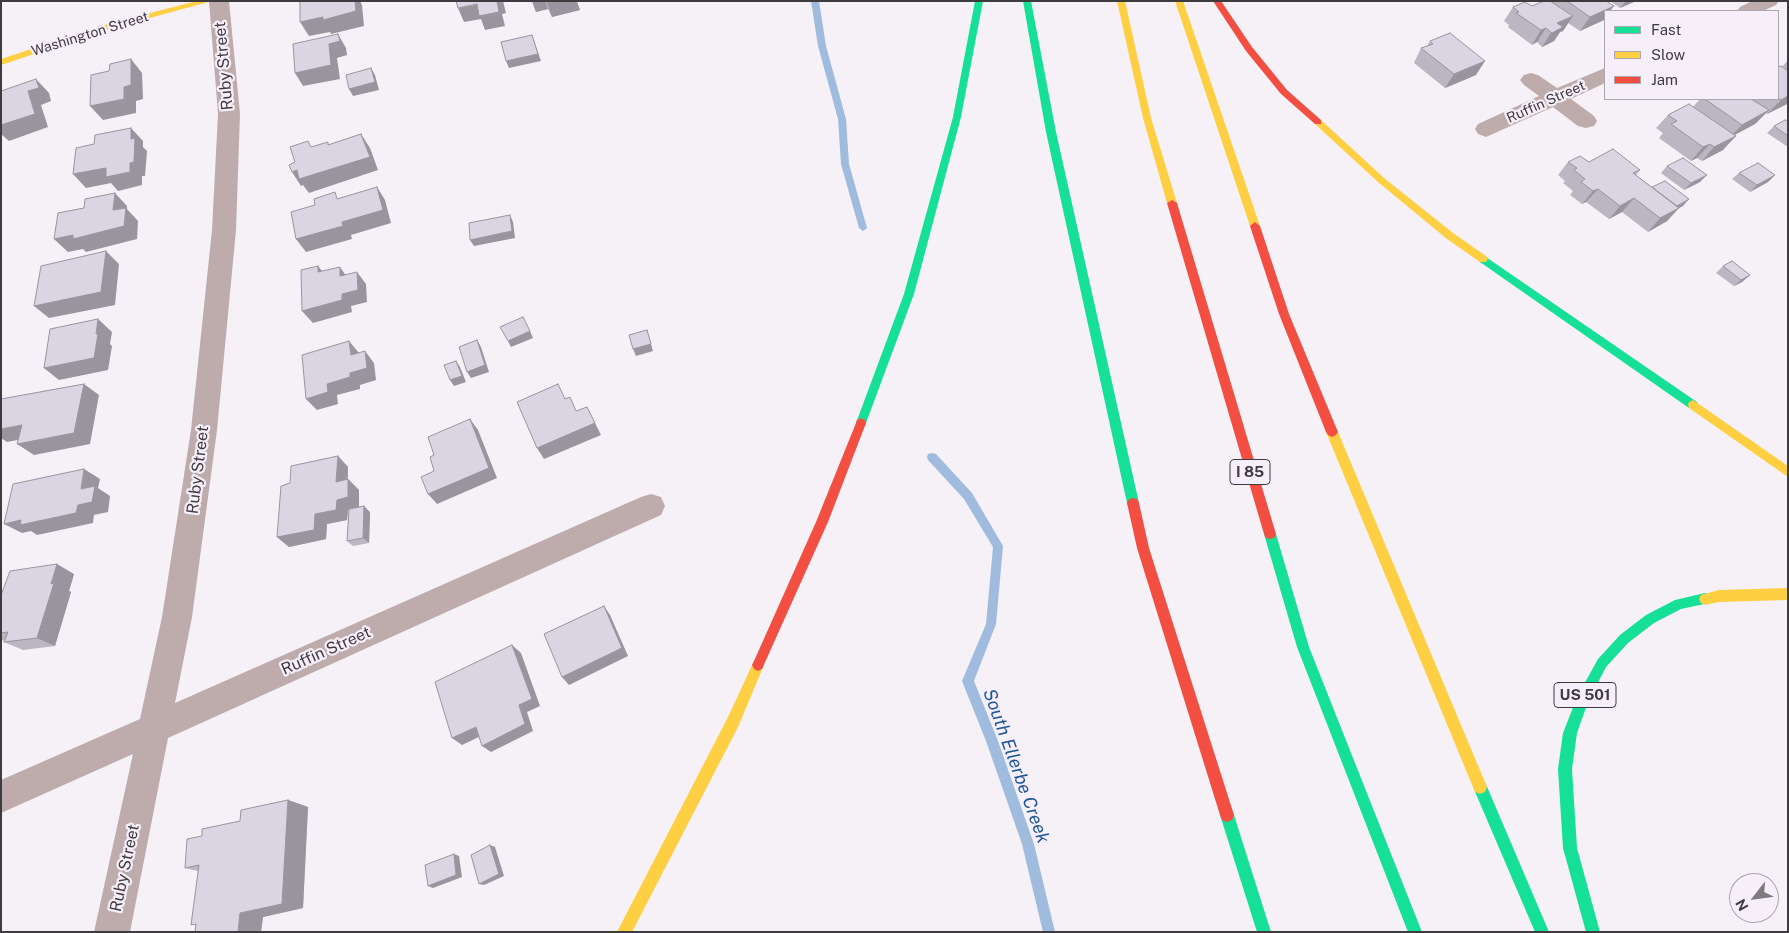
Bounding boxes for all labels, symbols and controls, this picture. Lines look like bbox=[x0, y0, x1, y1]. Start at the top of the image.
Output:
street label: Washington Street bbox=[29, 8, 151, 60]
legend bbox=[1604, 10, 1779, 100]
street label: Ruby Street bbox=[211, 21, 237, 111]
text: Fast bbox=[1651, 21, 1681, 38]
text: Slow bbox=[1651, 46, 1685, 63]
text: Jam bbox=[1651, 71, 1678, 88]
street label: Ruffin Street bbox=[1504, 77, 1588, 127]
street label: Ruby Street bbox=[183, 425, 213, 515]
road number: I 85 bbox=[1230, 460, 1270, 484]
street label: Ruffin Street bbox=[278, 623, 374, 679]
road number: US 501 bbox=[1554, 682, 1616, 708]
water label: South Ellerbe Creek bbox=[978, 686, 1054, 846]
street label: Ruby Street bbox=[106, 823, 144, 913]
north arrow bbox=[1729, 873, 1779, 923]
text: N bbox=[1732, 896, 1752, 914]

